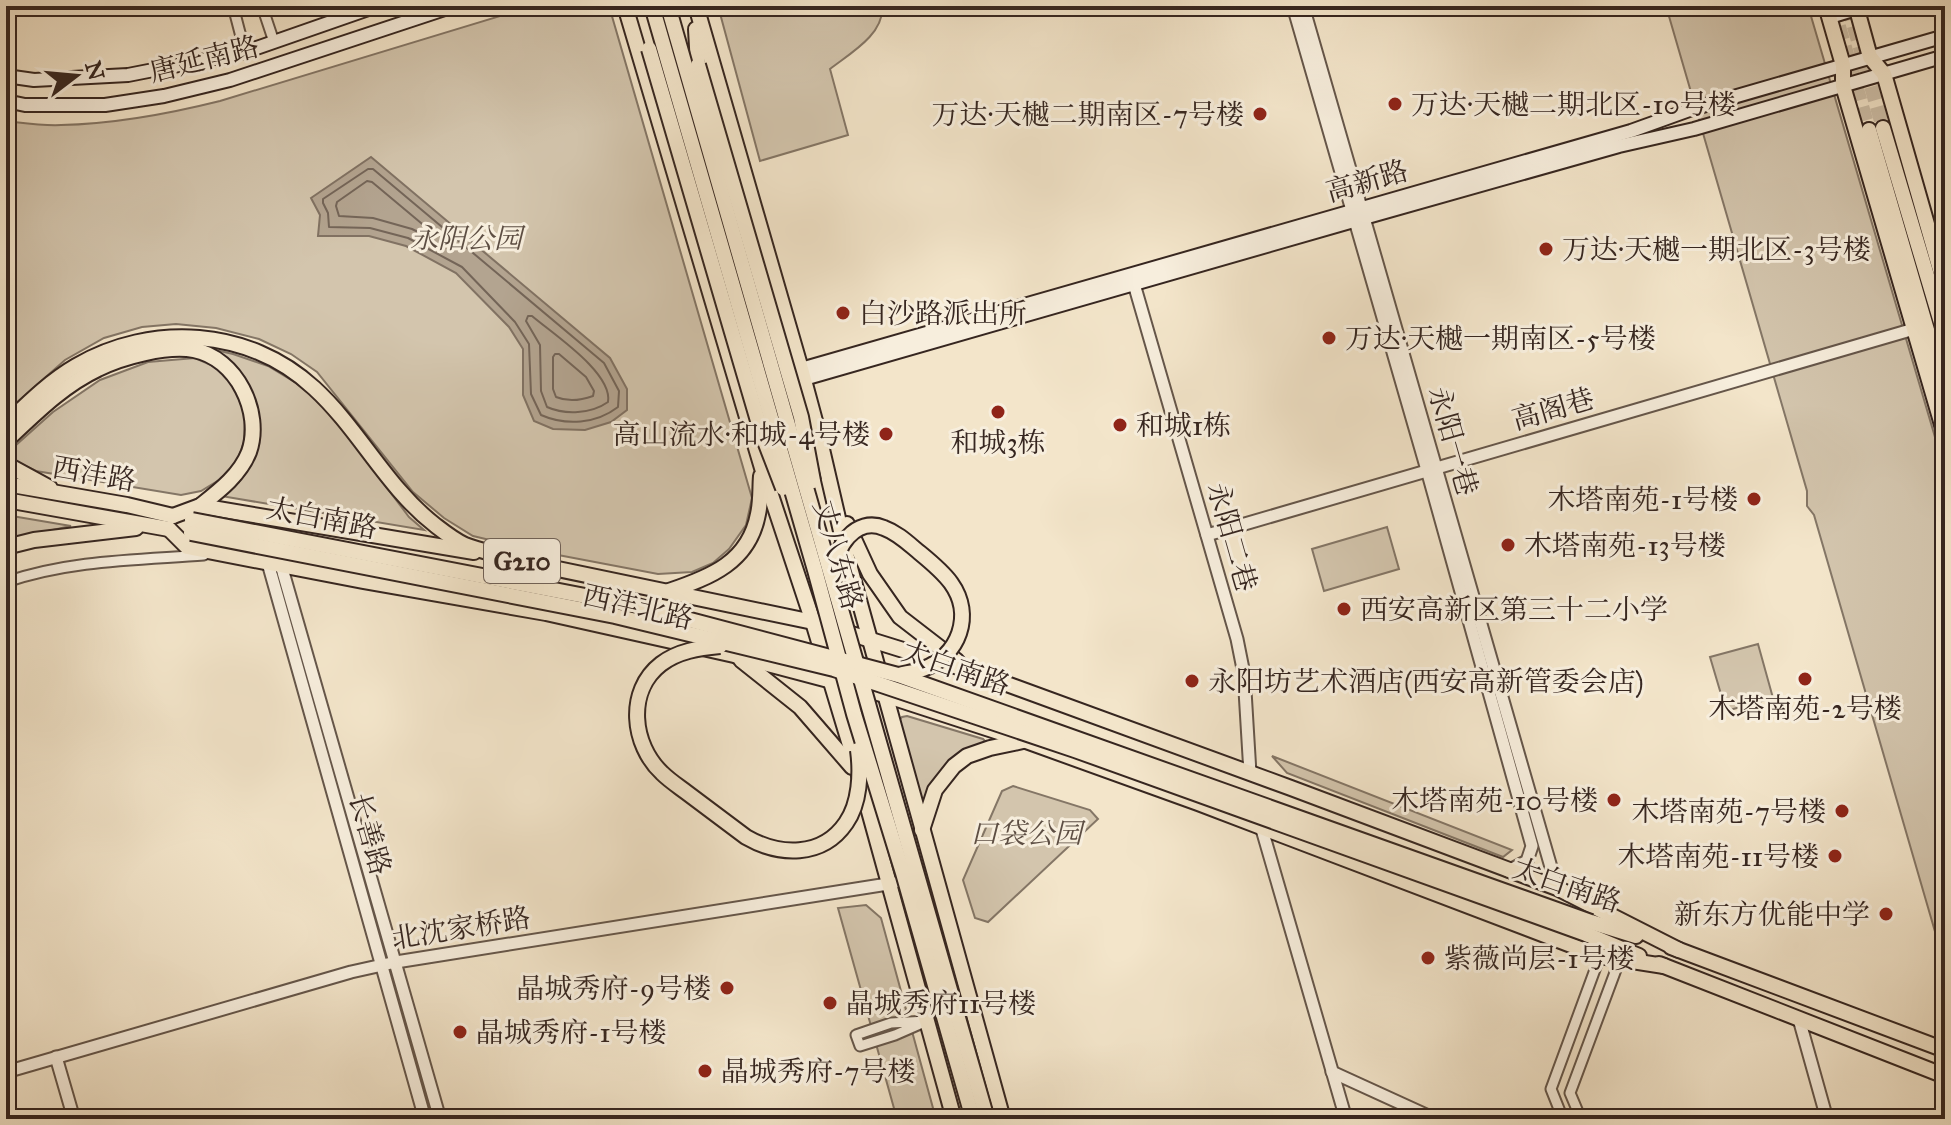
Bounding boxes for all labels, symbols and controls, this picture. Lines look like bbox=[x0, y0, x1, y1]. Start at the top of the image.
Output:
street label: 唐延南路 bbox=[145, 28, 263, 90]
north arrow bbox=[36, 36, 116, 116]
text: N bbox=[79, 58, 110, 84]
place label: 万达·天樾二期北区-10号楼 bbox=[1411, 87, 1736, 122]
marker: 万达·天樾二期北区-10号楼 bbox=[1386, 95, 1404, 113]
place label: 万达·天樾二期南区-7号楼 bbox=[931, 97, 1244, 132]
marker: 万达·天樾二期南区-7号楼 bbox=[1251, 105, 1269, 123]
street label: 高新路 bbox=[1322, 153, 1412, 209]
park label: 永阳公园 bbox=[410, 221, 526, 256]
place label: 万达·天樾一期北区-3号楼 bbox=[1562, 232, 1871, 267]
marker: 万达·天樾一期北区-3号楼 bbox=[1537, 240, 1555, 258]
place label: 白沙路派出所 bbox=[859, 296, 1027, 331]
marker: 白沙路派出所 bbox=[834, 304, 852, 322]
place label: 万达·天樾一期南区-5号楼 bbox=[1345, 321, 1656, 356]
marker: 万达·天樾一期南区-5号楼 bbox=[1320, 329, 1338, 347]
street label: 高阁巷 bbox=[1508, 381, 1598, 437]
street label: 永阳一巷 bbox=[1421, 382, 1485, 500]
marker: 和城3栋 bbox=[989, 403, 1007, 421]
place label: 和城1栋 bbox=[1136, 408, 1231, 443]
marker: 和城1栋 bbox=[1111, 416, 1129, 434]
place label: 高山流水·和城-4号楼 bbox=[613, 417, 870, 452]
marker: 高山流水·和城-4号楼 bbox=[877, 425, 895, 443]
place label: 和城3栋 bbox=[950, 425, 1046, 460]
street label: 西沣路 bbox=[50, 449, 138, 499]
street label: 永阳二巷 bbox=[1200, 478, 1264, 596]
place label: 木塔南苑-1号楼 bbox=[1547, 482, 1738, 517]
street label: 太白南路 bbox=[264, 490, 380, 546]
marker: 木塔南苑-1号楼 bbox=[1745, 490, 1763, 508]
street label: 丈八东路 bbox=[806, 496, 870, 614]
place label: 木塔南苑-13号楼 bbox=[1524, 528, 1726, 563]
marker: 木塔南苑-13号楼 bbox=[1499, 536, 1517, 554]
road number: G210 bbox=[484, 539, 560, 583]
street label: 西沣北路 bbox=[579, 577, 697, 637]
place label: 西安高新区第三十二小学 bbox=[1360, 592, 1668, 627]
marker: 西安高新区第三十二小学 bbox=[1335, 600, 1353, 618]
street label: 太白南路 bbox=[897, 633, 1015, 703]
place label: 永阳坊艺术酒店(西安高新管委会店) bbox=[1208, 664, 1644, 699]
marker: 木塔南苑-2号楼 bbox=[1796, 670, 1814, 688]
marker: 永阳坊艺术酒店(西安高新管委会店) bbox=[1183, 672, 1201, 690]
place label: 木塔南苑-2号楼 bbox=[1708, 691, 1902, 726]
place label: 木塔南苑-10号楼 bbox=[1391, 783, 1598, 818]
street label: 长善路 bbox=[342, 789, 398, 879]
marker: 木塔南苑-10号楼 bbox=[1605, 791, 1623, 809]
place label: 木塔南苑-7号楼 bbox=[1632, 794, 1826, 829]
marker: 木塔南苑-7号楼 bbox=[1833, 802, 1851, 820]
park label: 口袋公园 bbox=[970, 816, 1086, 851]
place label: 木塔南苑-11号楼 bbox=[1617, 839, 1819, 874]
marker: 木塔南苑-11号楼 bbox=[1826, 847, 1844, 865]
street label: 太白南路 bbox=[1508, 850, 1626, 920]
place label: 新东方优能中学 bbox=[1674, 897, 1870, 932]
street label: 北沈家桥路 bbox=[389, 900, 533, 956]
marker: 新东方优能中学 bbox=[1877, 905, 1895, 923]
place label: 紫薇尚层-1号楼 bbox=[1444, 941, 1635, 976]
marker: 紫薇尚层-1号楼 bbox=[1419, 949, 1437, 967]
place label: 晶城秀府-9号楼 bbox=[516, 971, 711, 1006]
marker: 晶城秀府-9号楼 bbox=[718, 979, 736, 997]
place label: 晶城秀府11号楼 bbox=[846, 986, 1036, 1021]
marker: 晶城秀府11号楼 bbox=[821, 994, 839, 1012]
place label: 晶城秀府-1号楼 bbox=[476, 1015, 667, 1050]
marker: 晶城秀府-1号楼 bbox=[451, 1023, 469, 1041]
place label: 晶城秀府-7号楼 bbox=[721, 1054, 915, 1089]
marker: 晶城秀府-7号楼 bbox=[696, 1062, 714, 1080]

